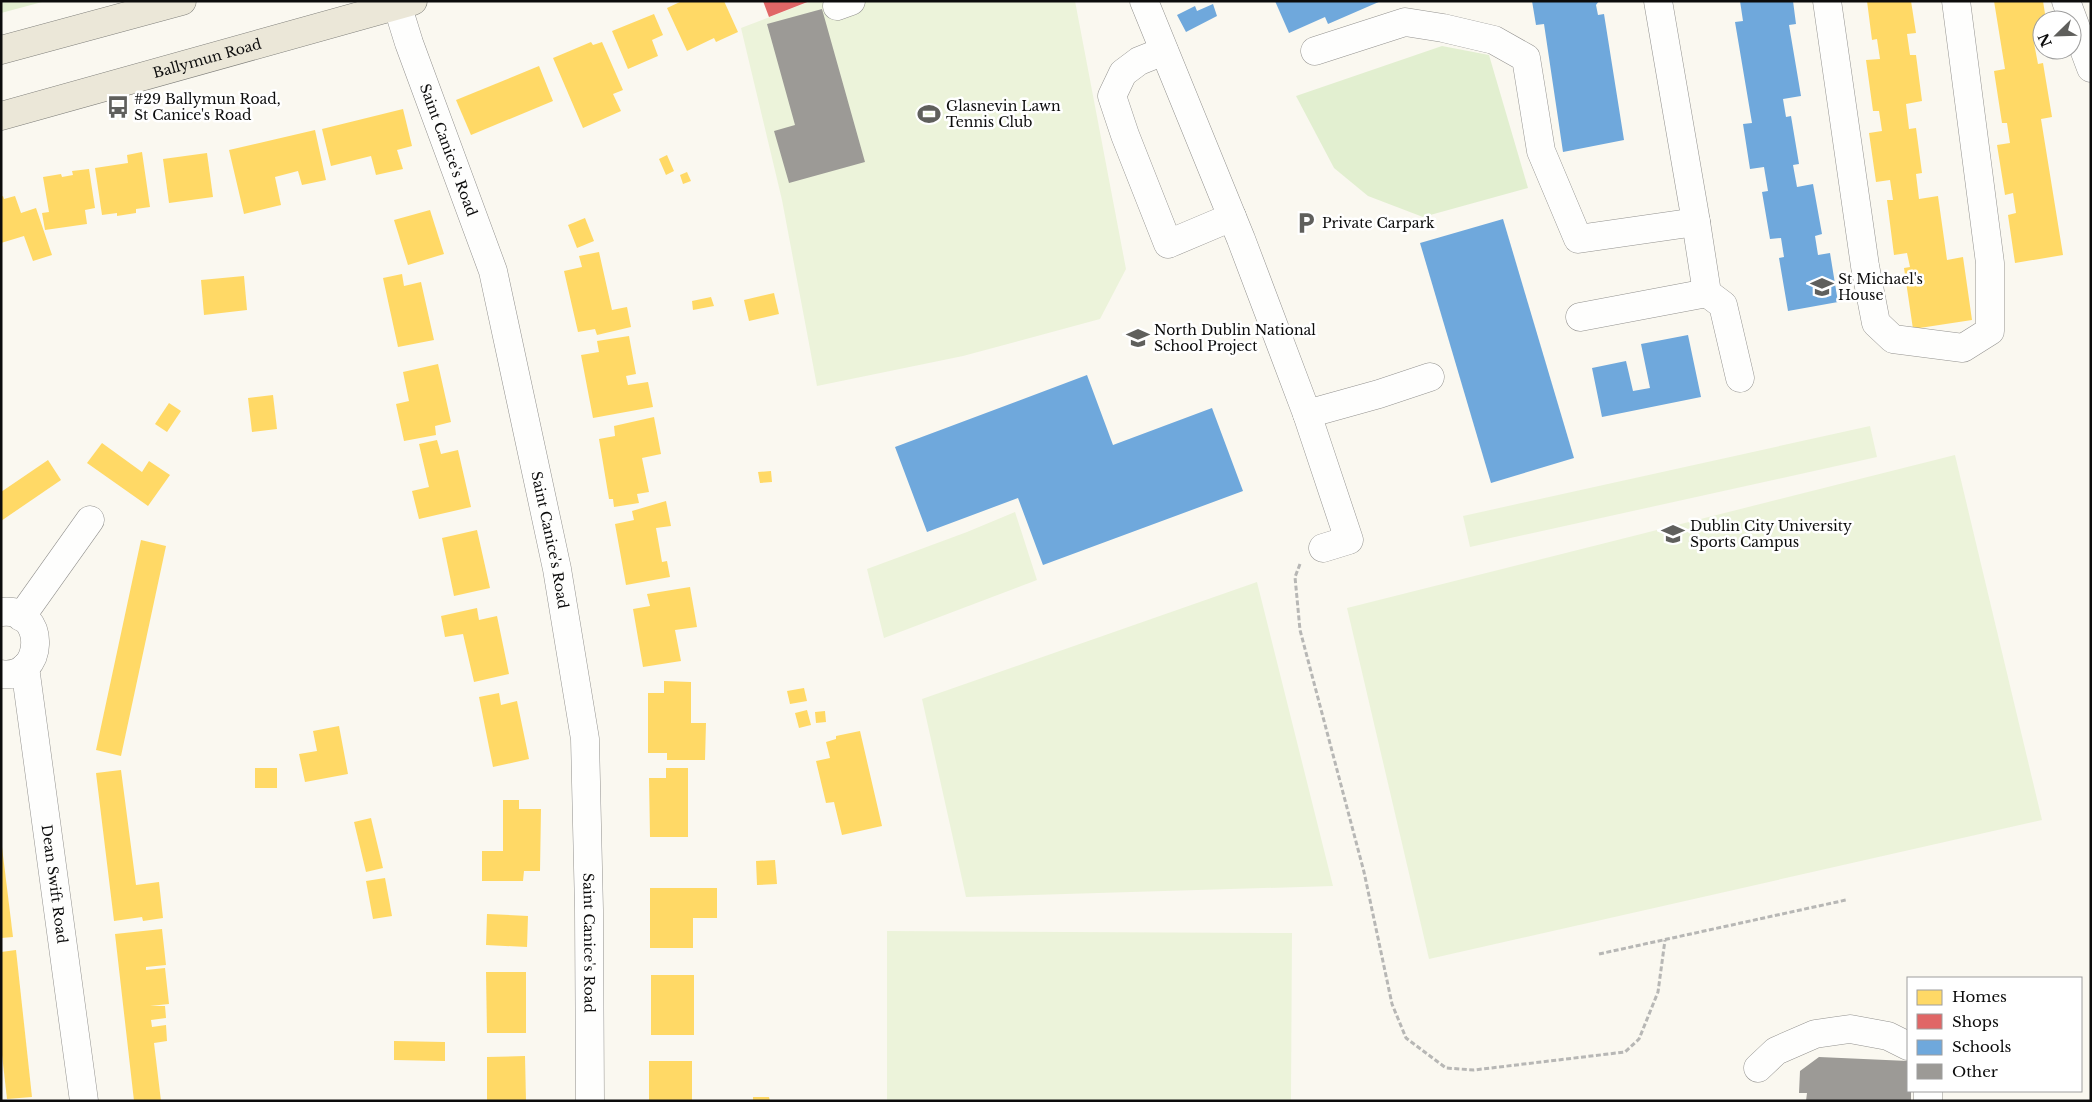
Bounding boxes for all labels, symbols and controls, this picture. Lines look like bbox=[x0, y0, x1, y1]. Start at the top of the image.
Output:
north arrow bbox=[2032, 10, 2082, 60]
text: N bbox=[2034, 31, 2056, 50]
street label: Ballymun Road bbox=[151, 35, 264, 82]
street label: Saint Canice's Road bbox=[416, 81, 481, 219]
place label: #29 Ballymun Road, St Canice's Road bbox=[134, 90, 281, 124]
bus stop icon: #29 Ballymun Road, St Canice's Road bbox=[105, 94, 131, 120]
place label: Glasnevin Lawn Tennis Club bbox=[946, 97, 1061, 131]
sports icon: Glasnevin Lawn Tennis Club bbox=[916, 101, 942, 127]
parking icon: Private Carpark bbox=[1293, 210, 1319, 236]
place label: Private Carpark bbox=[1322, 214, 1435, 232]
place label: St Michael's House bbox=[1838, 270, 1923, 304]
school or university icon: St Michael's House bbox=[1809, 274, 1835, 300]
place label: North Dublin National School Project bbox=[1154, 321, 1316, 355]
school or university icon: North Dublin National School Project bbox=[1125, 325, 1151, 351]
street label: Saint Canice's Road bbox=[527, 470, 573, 611]
place label: Dublin City University Sports Campus bbox=[1690, 517, 1852, 551]
school or university icon: Dublin City University Sports Campus bbox=[1660, 521, 1686, 547]
street label: Dean Swift Road bbox=[38, 823, 72, 945]
street label: Saint Canice's Road bbox=[579, 873, 599, 1013]
legend bbox=[1907, 977, 2082, 1092]
text: Homes bbox=[1952, 987, 2007, 1006]
text: Shops bbox=[1952, 1012, 1999, 1031]
text: Schools bbox=[1952, 1037, 2012, 1056]
text: Other bbox=[1952, 1062, 1999, 1081]

